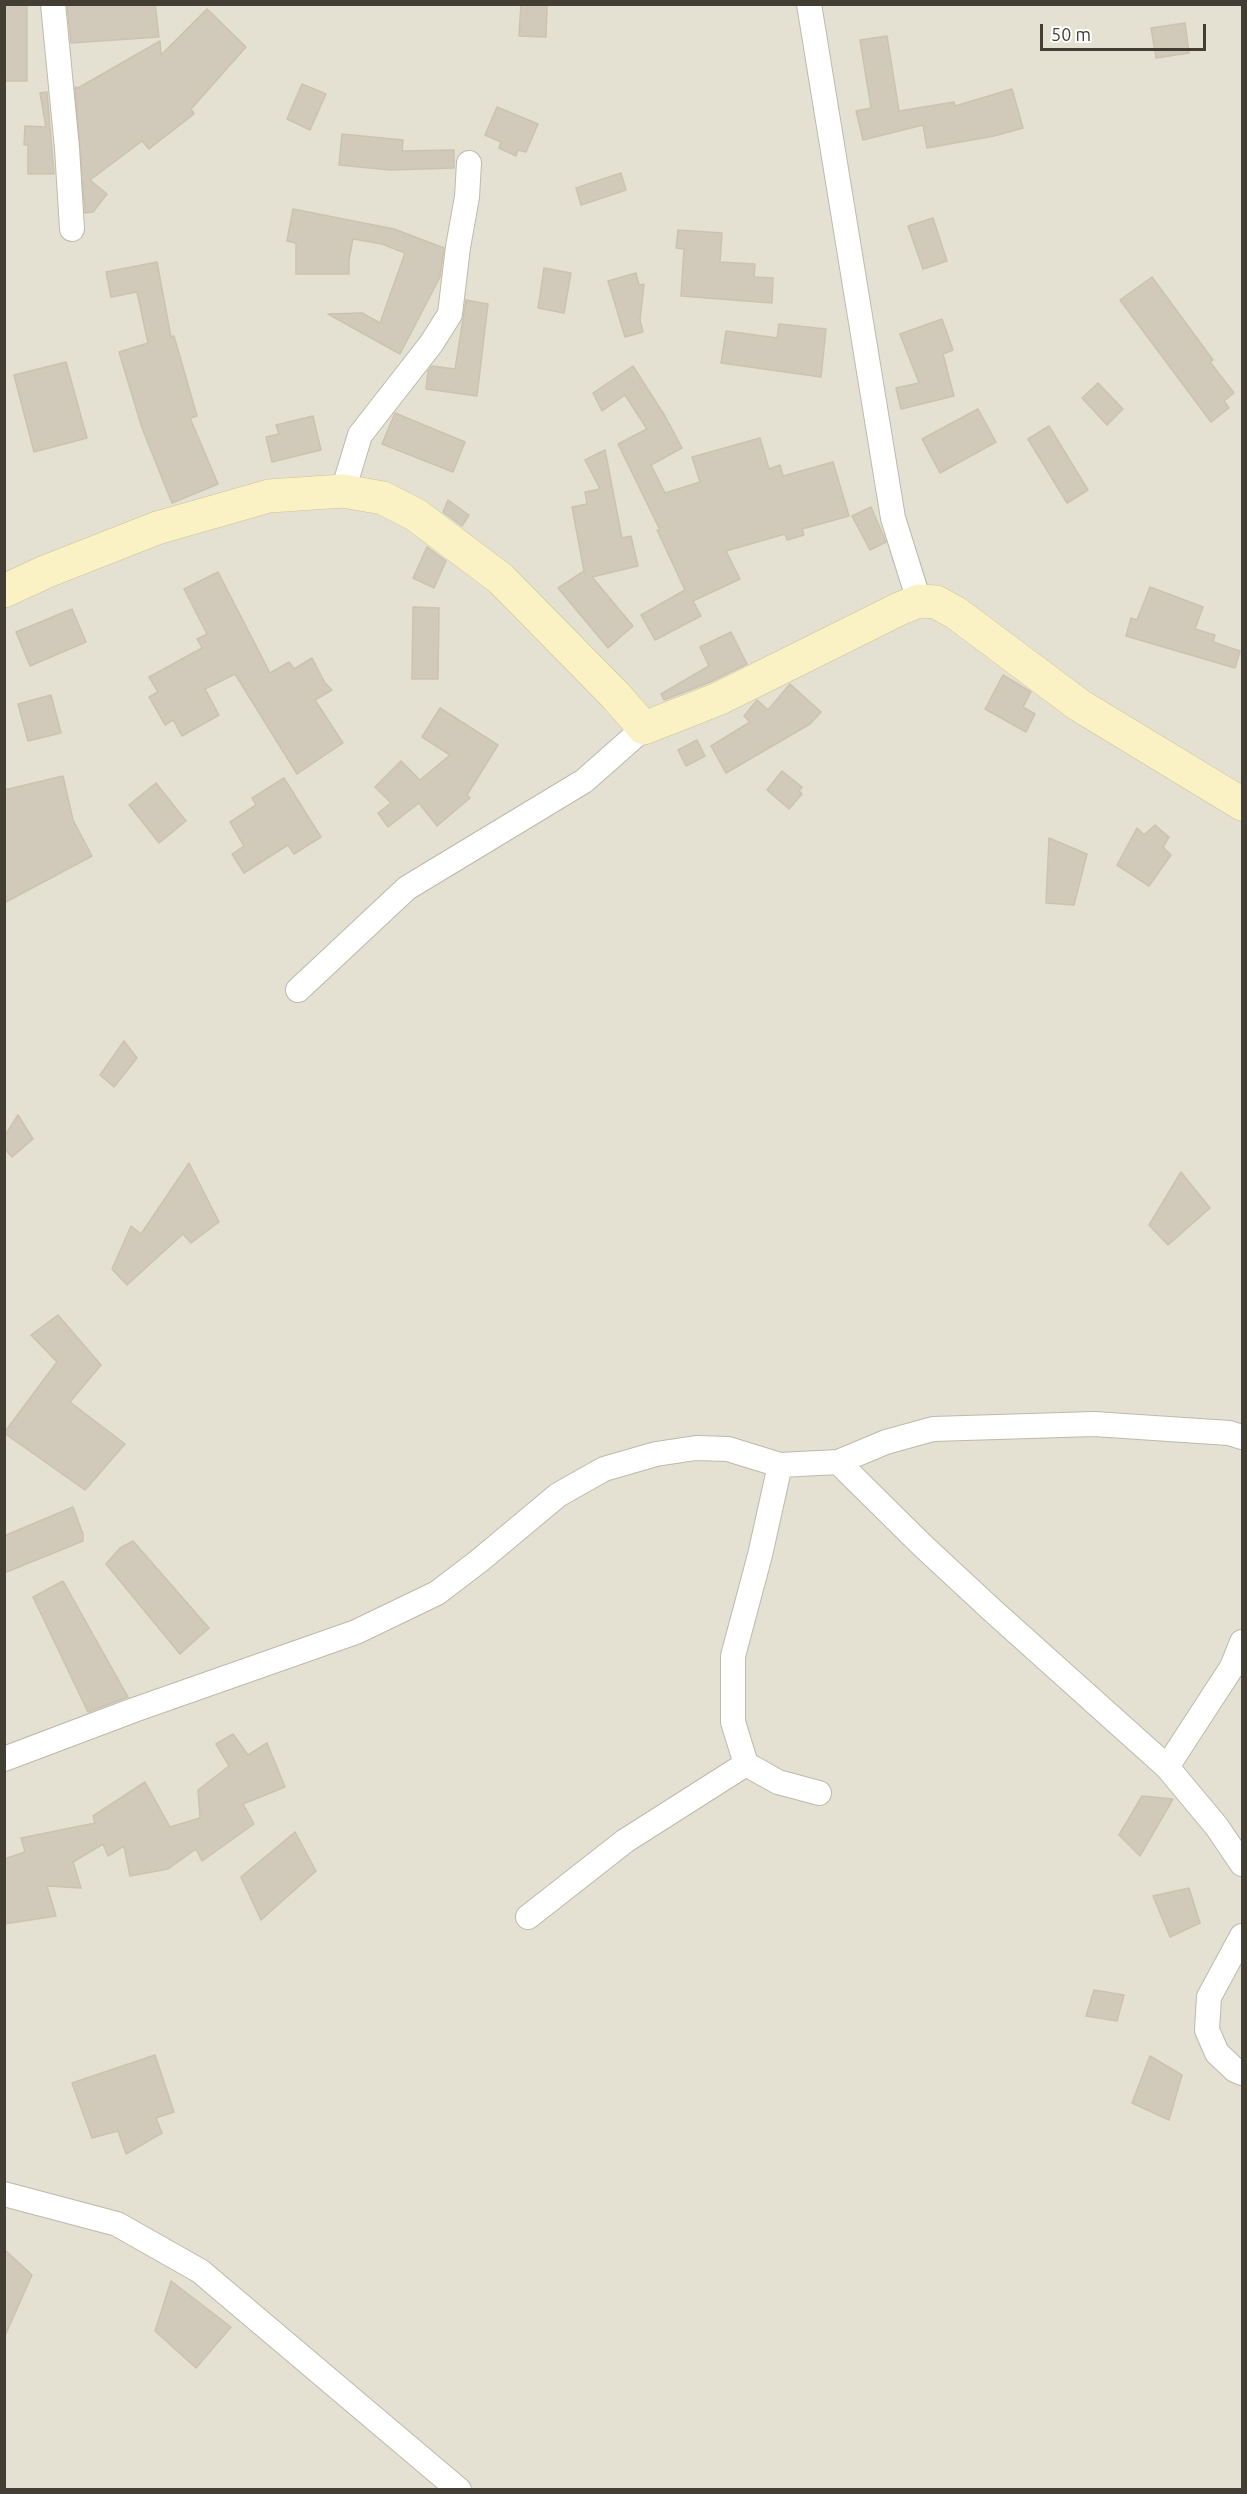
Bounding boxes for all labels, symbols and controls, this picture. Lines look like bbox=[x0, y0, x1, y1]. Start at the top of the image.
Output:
scale bar bbox=[1043, 12, 1210, 50]
text: 50 m bbox=[1051, 24, 1091, 44]

